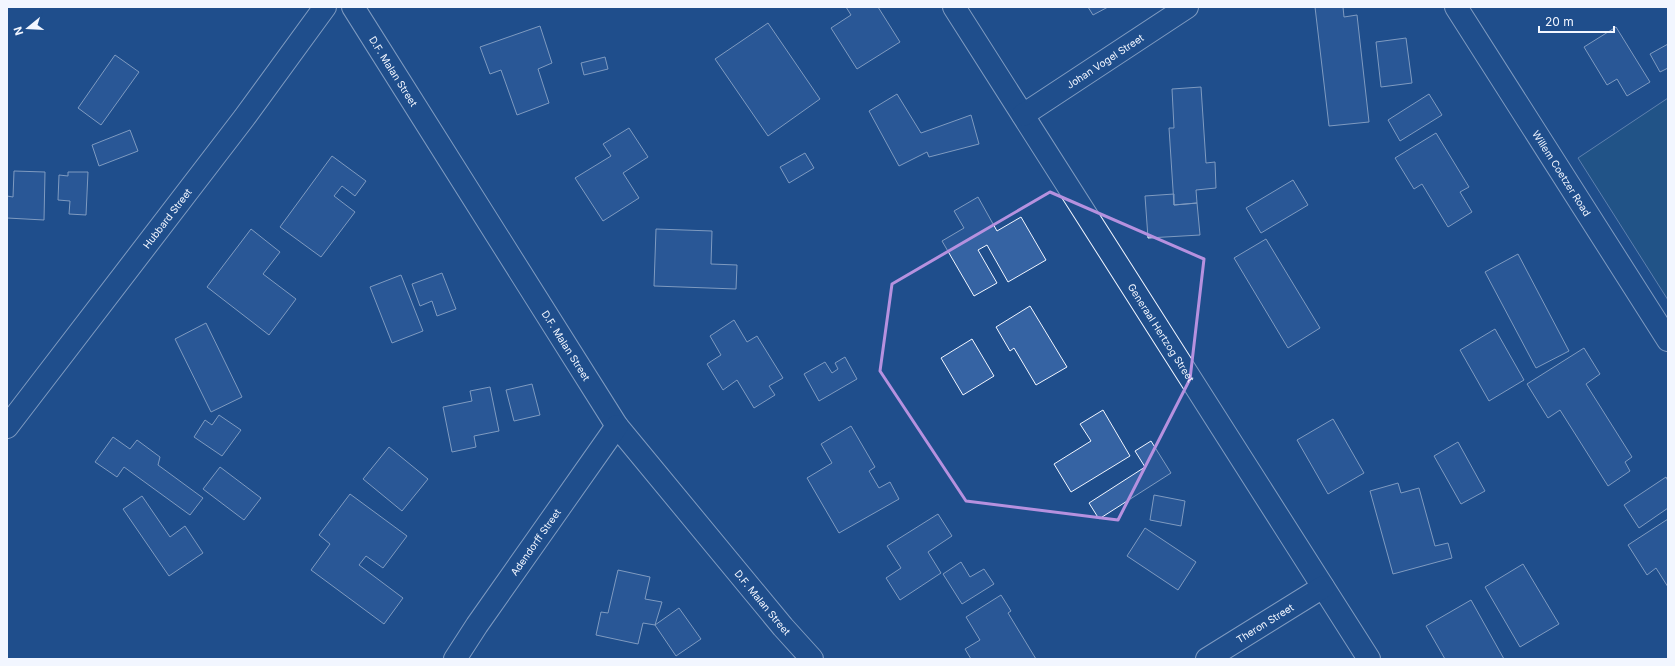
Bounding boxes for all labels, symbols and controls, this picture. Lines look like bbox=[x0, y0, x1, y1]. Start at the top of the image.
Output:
north arrow bbox=[8, 8, 48, 48]
scale bar bbox=[1539, 8, 1614, 34]
text: 20 m bbox=[1545, 14, 1574, 29]
text: N bbox=[11, 25, 26, 37]
street label: Johan Vogel Street bbox=[1064, 31, 1146, 91]
street label: D.F. Malan Street bbox=[367, 34, 420, 109]
street label: Willem Coetzer Road bbox=[1530, 128, 1593, 218]
street label: Hubbard Street bbox=[140, 185, 194, 251]
street label: Generaal Hertzog Street bbox=[1125, 281, 1197, 385]
street label: D.F. Malan Street bbox=[540, 308, 593, 383]
street label: Adendorff Street bbox=[508, 506, 563, 578]
street label: D.F. Malan Street bbox=[732, 567, 794, 638]
street label: Theron Street bbox=[1234, 601, 1296, 645]

